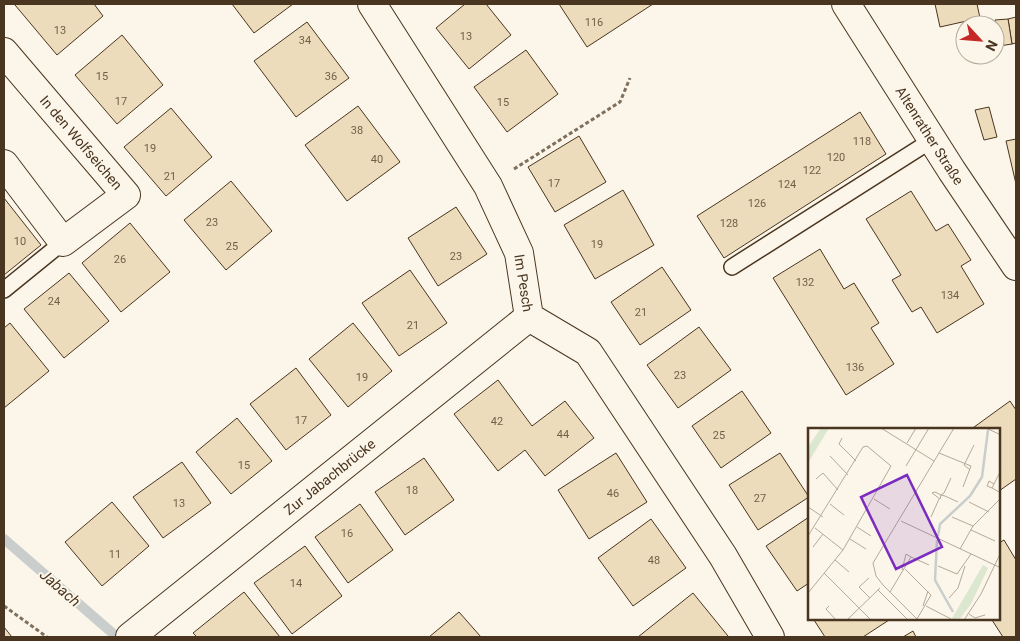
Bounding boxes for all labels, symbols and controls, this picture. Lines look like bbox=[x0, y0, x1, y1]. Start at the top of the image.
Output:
north arrow bbox=[955, 15, 1005, 65]
house number: 116 bbox=[585, 16, 603, 29]
house number: 13 bbox=[54, 24, 66, 37]
house number: 13 bbox=[460, 30, 472, 43]
house number: 34 bbox=[299, 34, 311, 47]
text: N bbox=[982, 38, 1001, 54]
house number: 15 bbox=[96, 70, 108, 83]
house number: 36 bbox=[325, 70, 337, 83]
street label: Altenrather Straße bbox=[893, 84, 967, 188]
street label: In den Wolfseichen bbox=[37, 92, 126, 193]
house number: 17 bbox=[115, 95, 127, 108]
house number: 15 bbox=[497, 96, 509, 109]
house number: 38 bbox=[351, 124, 363, 137]
house number: 118 bbox=[853, 135, 871, 148]
house number: 19 bbox=[144, 142, 156, 155]
house number: 120 bbox=[827, 151, 845, 164]
house number: 40 bbox=[371, 153, 383, 166]
house number: 122 bbox=[803, 164, 821, 177]
house number: 21 bbox=[164, 170, 176, 183]
house number: 17 bbox=[548, 177, 560, 190]
house number: 124 bbox=[778, 178, 796, 191]
house number: 126 bbox=[748, 197, 766, 210]
house number: 23 bbox=[206, 216, 218, 229]
house number: 128 bbox=[720, 217, 738, 230]
house number: 10 bbox=[14, 235, 26, 248]
house number: 19 bbox=[591, 238, 603, 251]
house number: 25 bbox=[226, 240, 238, 253]
house number: 23 bbox=[450, 250, 462, 263]
house number: 26 bbox=[114, 253, 126, 266]
street label: Im Pesch bbox=[511, 253, 536, 313]
house number: 132 bbox=[796, 276, 814, 289]
house number: 134 bbox=[941, 289, 959, 302]
house number: 24 bbox=[48, 295, 60, 308]
house number: 21 bbox=[635, 306, 647, 319]
house number: 21 bbox=[407, 319, 419, 332]
house number: 136 bbox=[846, 361, 864, 374]
house number: 23 bbox=[674, 369, 686, 382]
house number: 19 bbox=[356, 371, 368, 384]
house number: 17 bbox=[295, 414, 307, 427]
house number: 42 bbox=[491, 415, 503, 428]
house number: 44 bbox=[557, 428, 569, 441]
inset map bbox=[808, 428, 1000, 621]
house number: 25 bbox=[713, 429, 725, 442]
street label: Zur Jabachbrücke bbox=[281, 435, 378, 518]
house number: 15 bbox=[238, 459, 250, 472]
house number: 18 bbox=[406, 484, 418, 497]
house number: 46 bbox=[607, 487, 619, 500]
house number: 27 bbox=[754, 492, 766, 505]
house number: 13 bbox=[173, 497, 185, 510]
house number: 16 bbox=[341, 527, 353, 540]
house number: 11 bbox=[109, 548, 121, 561]
house number: 48 bbox=[648, 554, 660, 567]
water label: Jabach bbox=[36, 566, 84, 610]
house number: 14 bbox=[290, 577, 302, 590]

